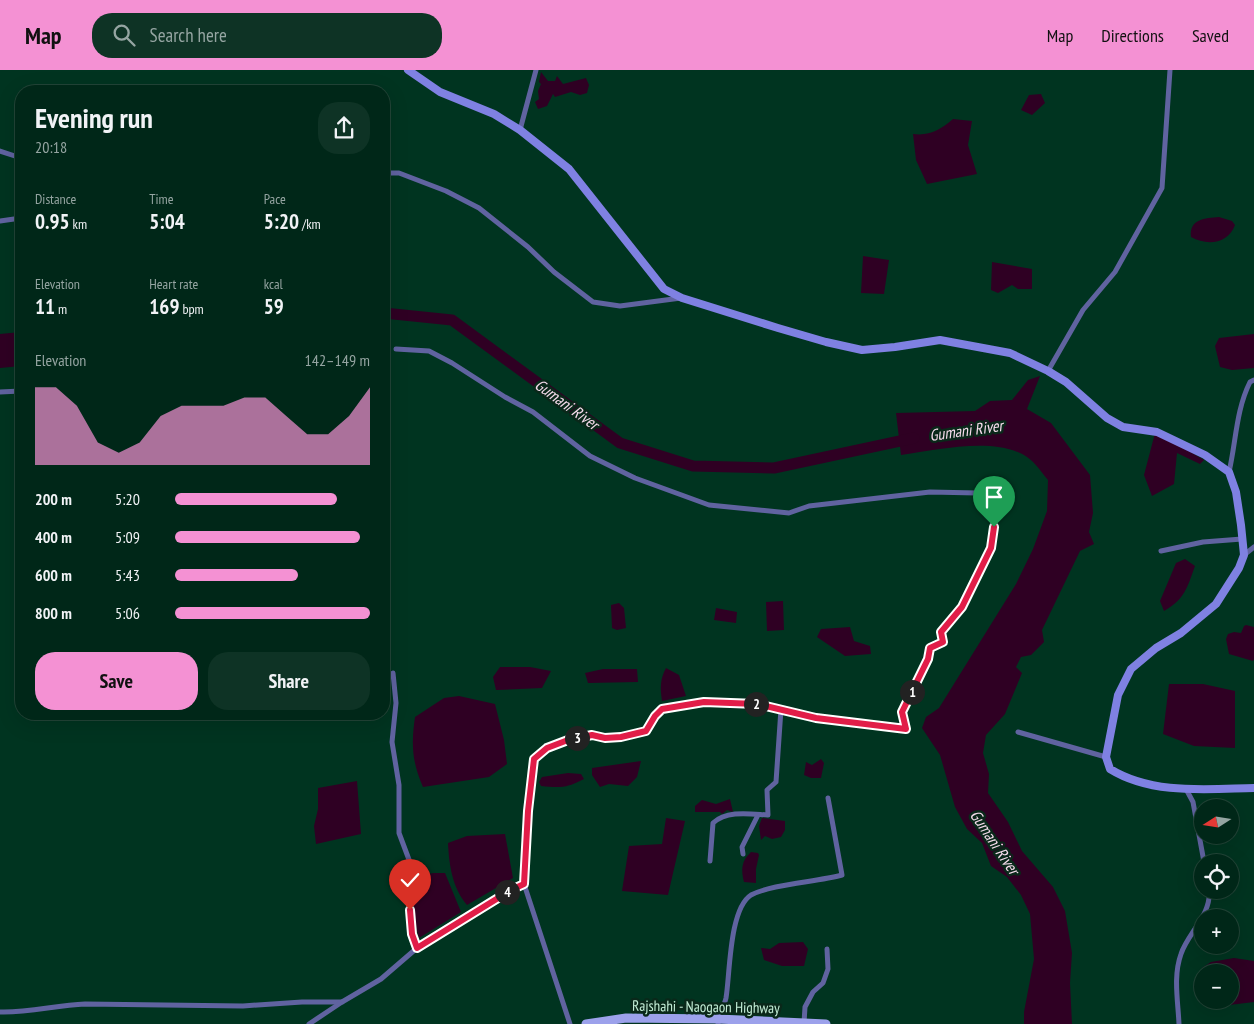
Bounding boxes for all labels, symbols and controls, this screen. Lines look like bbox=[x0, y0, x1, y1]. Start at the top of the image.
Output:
search box bbox=[92, 13, 442, 58]
text: Map bbox=[25, 20, 62, 51]
icon: search bbox=[110, 21, 138, 49]
text: Search here bbox=[150, 23, 227, 47]
text: Map bbox=[1047, 24, 1073, 47]
text: Directions bbox=[1101, 24, 1164, 47]
text: Saved bbox=[1192, 24, 1229, 47]
text: Evening run bbox=[35, 99, 153, 136]
button: share bbox=[318, 102, 370, 154]
text: 20:18 bbox=[35, 137, 67, 157]
text: Distance bbox=[35, 190, 76, 208]
text: Time bbox=[149, 190, 174, 208]
text: Pace bbox=[264, 190, 286, 208]
text: 0.95 bbox=[35, 208, 70, 235]
text: 5:04 bbox=[149, 208, 185, 235]
text: 5:20 bbox=[264, 208, 299, 235]
text: km bbox=[70, 215, 87, 233]
text: /km bbox=[299, 215, 321, 233]
text: Elevation bbox=[35, 275, 80, 293]
text: Heart rate bbox=[149, 275, 198, 293]
text: kcal bbox=[264, 275, 283, 293]
text: 11 bbox=[35, 293, 55, 320]
text: 169 bbox=[149, 293, 179, 320]
text: 59 bbox=[264, 293, 284, 320]
text: m bbox=[55, 300, 67, 318]
text: bpm bbox=[179, 300, 204, 318]
text: Elevation bbox=[35, 350, 86, 370]
text: 142–149 m bbox=[305, 350, 370, 370]
water label: Gumani River bbox=[531, 374, 605, 435]
water label: Gumani River bbox=[928, 415, 1007, 445]
pin bbox=[973, 476, 1015, 527]
icon: arrive bbox=[980, 483, 1008, 511]
text: 200 m bbox=[35, 489, 72, 509]
text: 5:20 bbox=[115, 489, 140, 509]
text: 400 m bbox=[35, 527, 72, 547]
text: 5:09 bbox=[115, 527, 140, 547]
text: 600 m bbox=[35, 565, 72, 585]
text: 5:43 bbox=[115, 565, 140, 585]
text: 800 m bbox=[35, 603, 72, 623]
text: 5:06 bbox=[115, 603, 140, 623]
button: Save bbox=[35, 652, 198, 710]
button: Share bbox=[208, 652, 370, 710]
pin: 1 bbox=[900, 680, 924, 704]
text: 1 bbox=[909, 683, 916, 701]
pin: 2 bbox=[744, 692, 768, 716]
text: 2 bbox=[753, 695, 760, 713]
pin: 3 bbox=[564, 726, 590, 750]
text: 3 bbox=[574, 729, 581, 747]
north arrow bbox=[1194, 799, 1239, 844]
map controls bbox=[1194, 799, 1239, 1009]
water label: Gumani River bbox=[966, 806, 1025, 880]
button: locate bbox=[1194, 854, 1239, 899]
pin bbox=[389, 859, 431, 910]
icon: check bbox=[396, 866, 424, 894]
pin: 4 bbox=[494, 880, 520, 904]
text: 4 bbox=[504, 883, 511, 901]
button: + bbox=[1194, 909, 1239, 954]
button: − bbox=[1194, 964, 1239, 1009]
street label: Rajshahi - Naogaon Highway bbox=[632, 996, 780, 1017]

